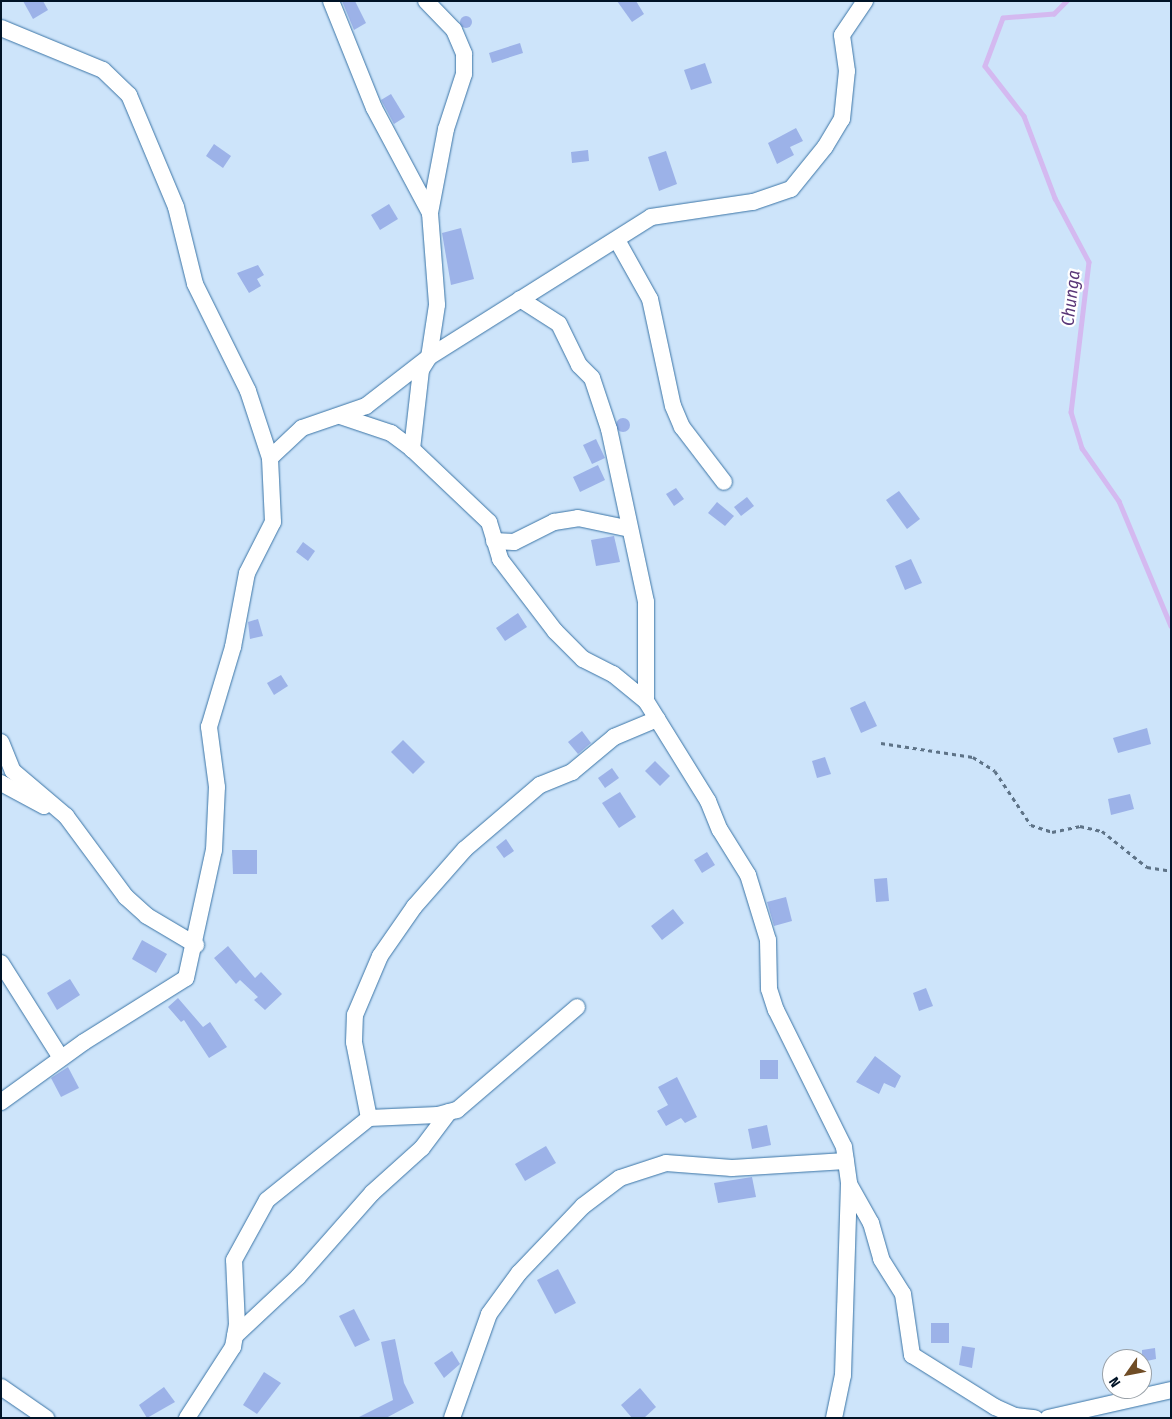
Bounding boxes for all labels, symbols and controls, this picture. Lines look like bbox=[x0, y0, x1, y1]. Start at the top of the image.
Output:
water label: Chunga bbox=[1057, 269, 1085, 327]
north arrow bbox=[1102, 1349, 1152, 1399]
text: N bbox=[1105, 1374, 1124, 1390]

